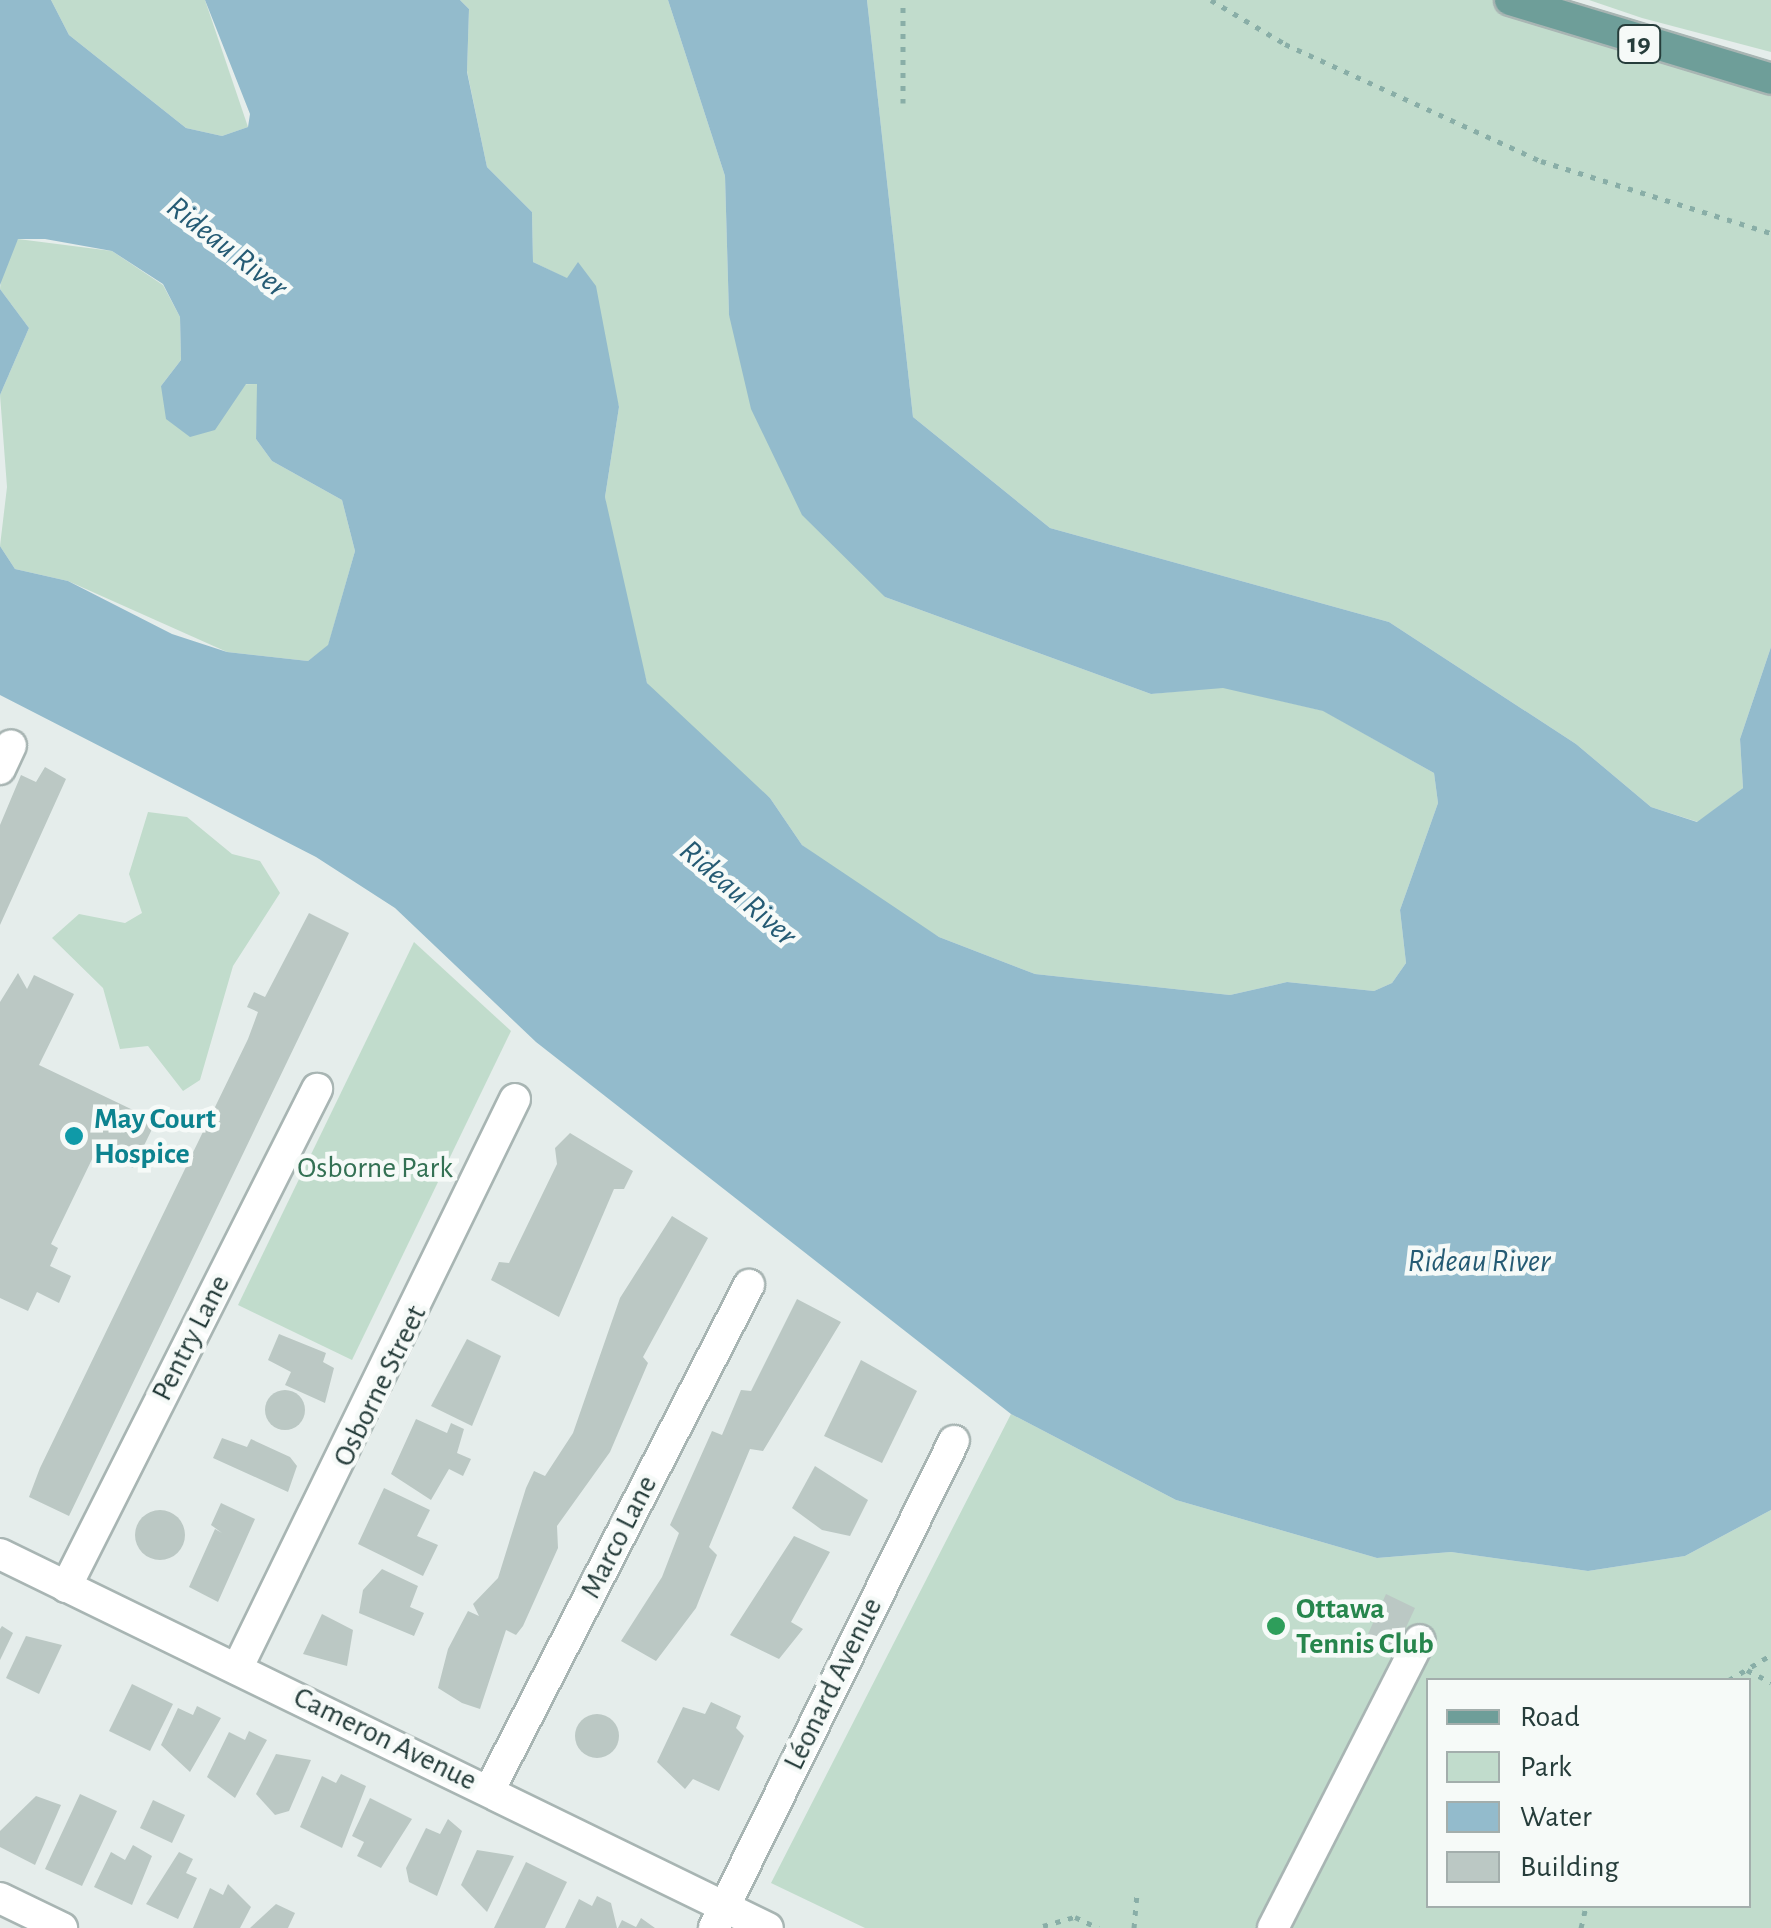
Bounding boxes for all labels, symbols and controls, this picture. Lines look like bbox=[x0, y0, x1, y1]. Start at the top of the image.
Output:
road number: 19 bbox=[1616, 21, 1662, 67]
water label: Rideau River bbox=[159, 188, 295, 306]
water label: Rideau River bbox=[671, 832, 805, 954]
place label: May Court Hospice bbox=[94, 1101, 216, 1172]
marker: May Court Hospice bbox=[63, 1125, 85, 1147]
park label: Osborne Park bbox=[297, 1150, 453, 1186]
water label: Rideau River bbox=[1408, 1242, 1550, 1280]
street label: Pentry Lane bbox=[144, 1269, 238, 1407]
street label: Osborne Street bbox=[326, 1300, 434, 1472]
street label: Marco Lane bbox=[573, 1470, 665, 1604]
place label: Ottawa Tennis Club bbox=[1296, 1591, 1434, 1662]
street label: Léonard Avenue bbox=[776, 1592, 890, 1776]
marker: Ottawa Tennis Club bbox=[1265, 1615, 1287, 1637]
legend bbox=[1426, 1678, 1751, 1908]
street label: Cameron Avenue bbox=[288, 1679, 482, 1799]
text: Road bbox=[1520, 1702, 1580, 1732]
text: Park bbox=[1520, 1752, 1572, 1782]
text: Water bbox=[1520, 1802, 1592, 1832]
text: Building bbox=[1520, 1852, 1619, 1882]

